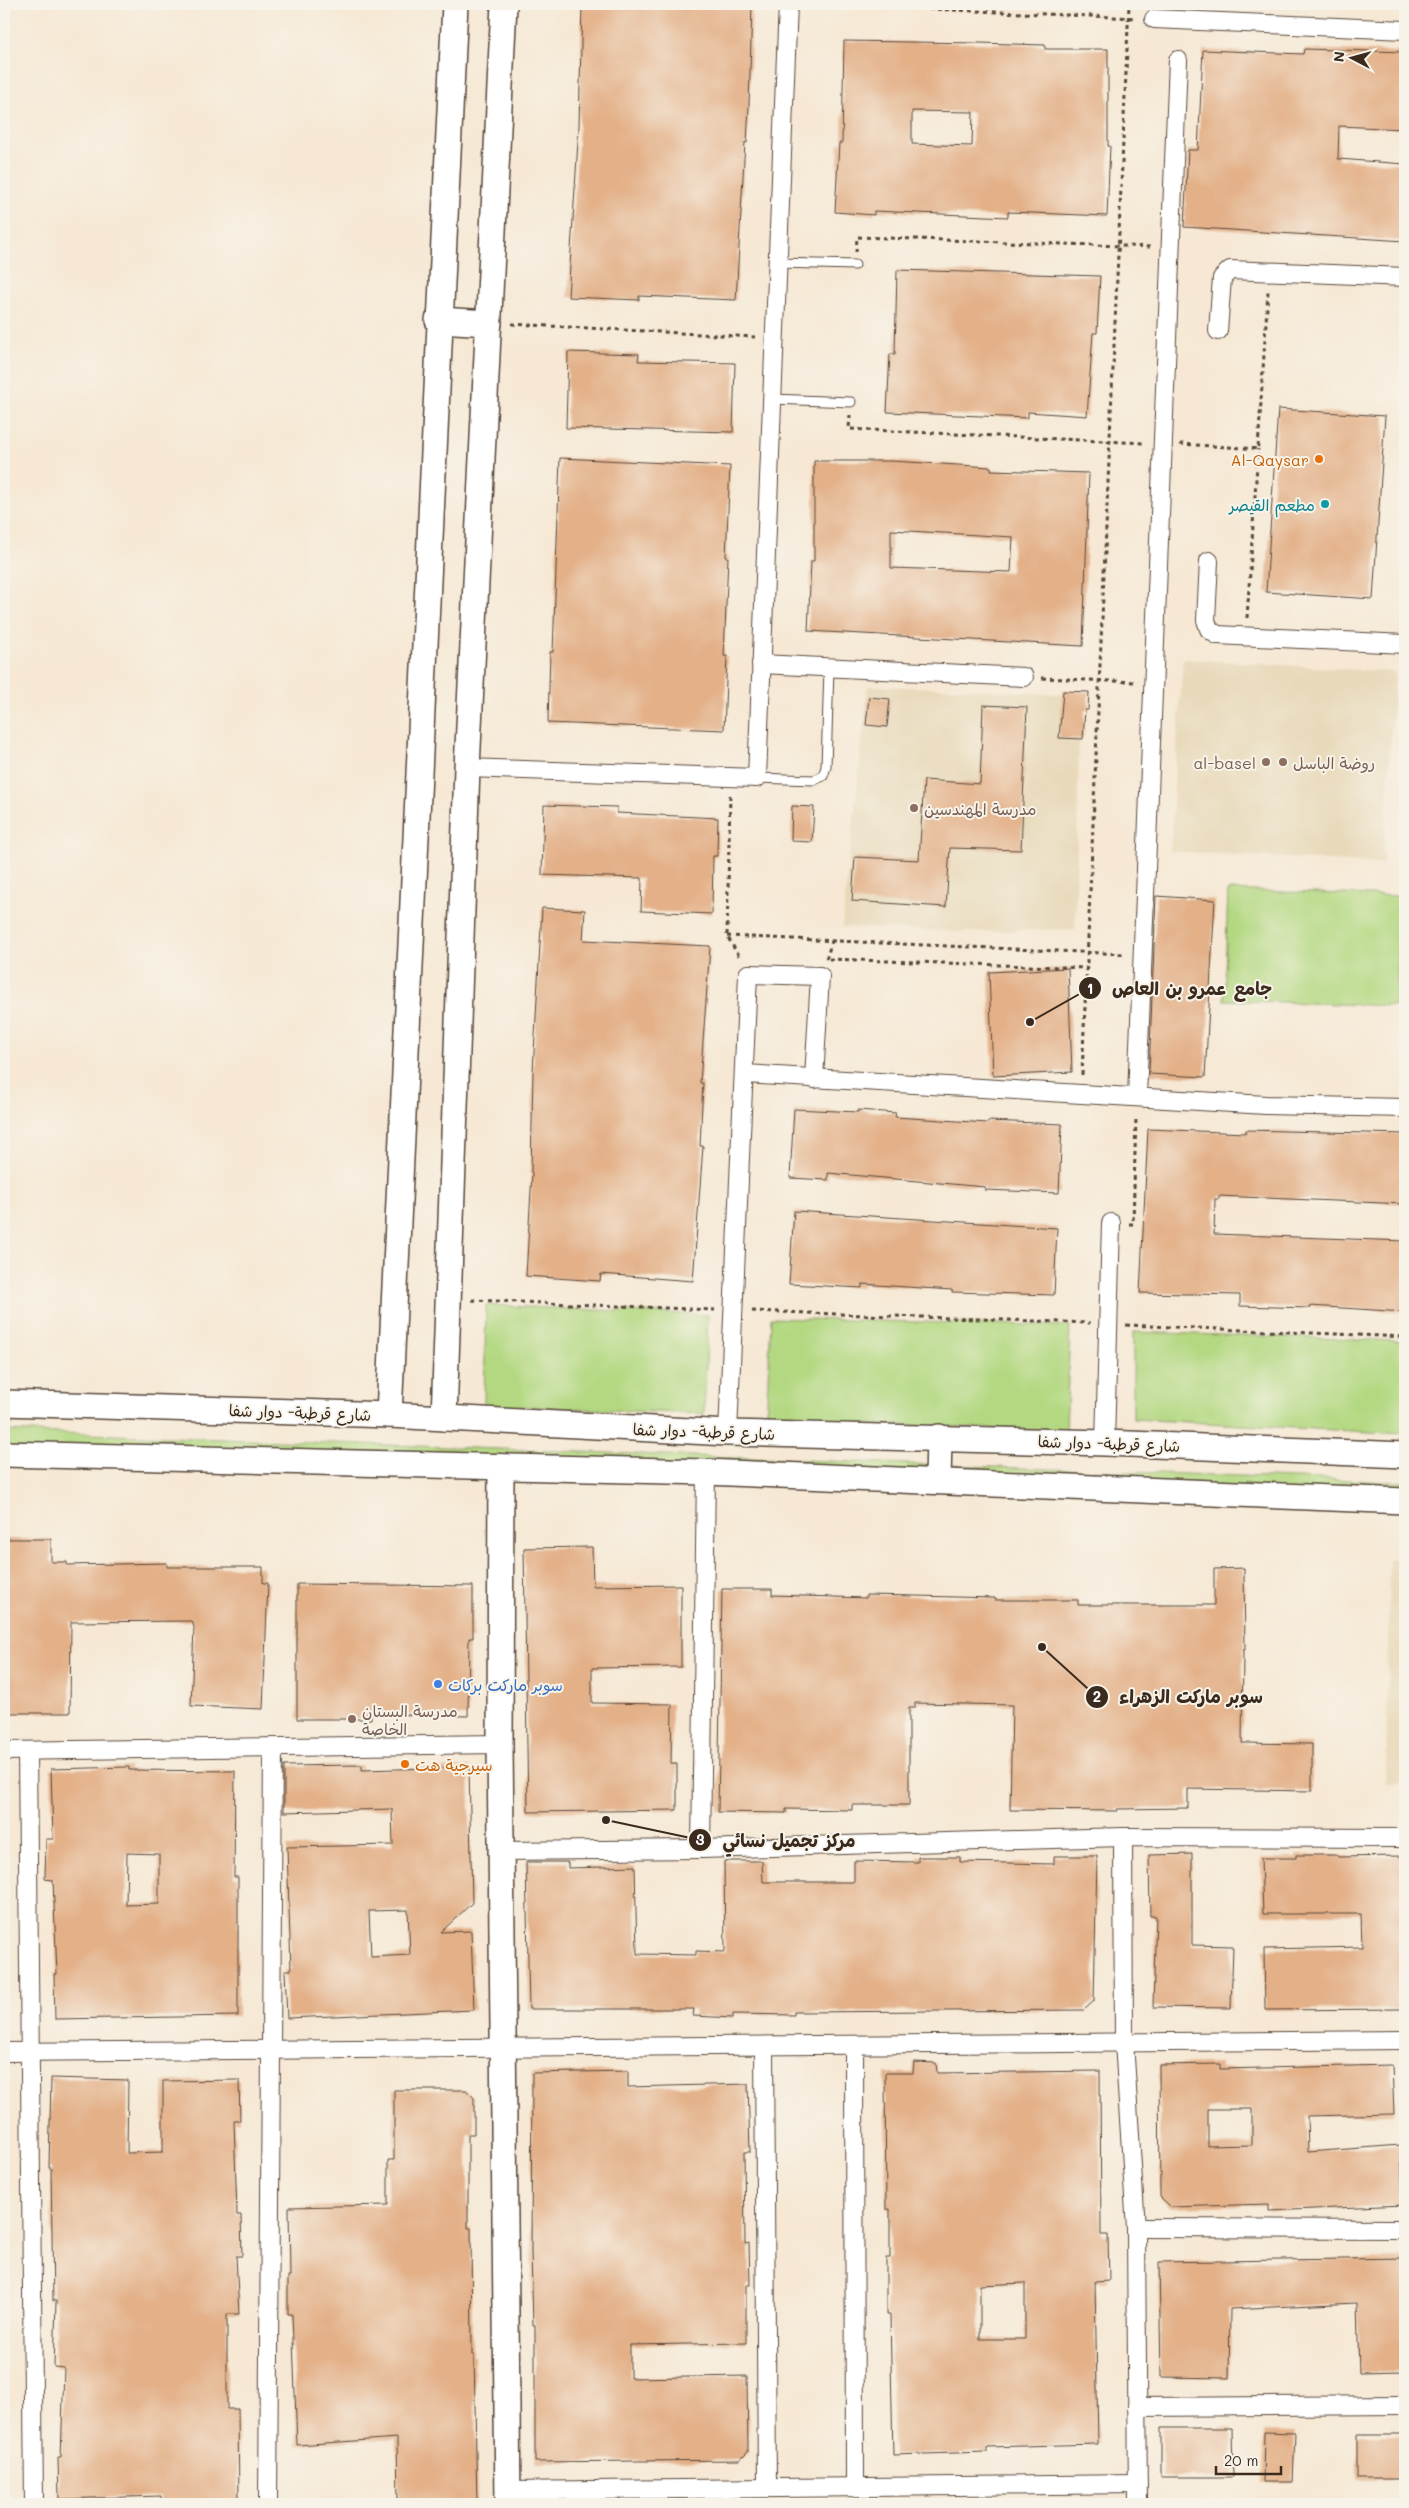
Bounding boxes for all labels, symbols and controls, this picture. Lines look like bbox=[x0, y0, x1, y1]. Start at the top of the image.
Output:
north arrow bbox=[1326, 32, 1376, 82]
text: N bbox=[1329, 50, 1349, 63]
place label: Al-Qaysar bbox=[1231, 449, 1309, 470]
marker: Al-Qaysar bbox=[1313, 453, 1325, 465]
place label: مطعم القيصر bbox=[1227, 494, 1315, 518]
marker: مطعم القيصر bbox=[1319, 498, 1331, 510]
place label: al-basel bbox=[1193, 752, 1256, 773]
place label: روضة الباسل bbox=[1293, 752, 1375, 773]
marker: al-basel bbox=[1260, 756, 1272, 768]
marker: روضة الباسل bbox=[1277, 756, 1289, 768]
place label: مدرسة المهندسين bbox=[924, 798, 1036, 819]
marker: مدرسة المهندسين bbox=[908, 802, 920, 814]
callout: جامع عمرو بن العاص bbox=[1077, 972, 1282, 1005]
text: جامع عمرو بن العاص bbox=[1112, 976, 1272, 1002]
text: 1 bbox=[1087, 978, 1093, 998]
street label: شارع قرطبة- دوار شفا bbox=[228, 1399, 372, 1427]
street label: شارع قرطبة- دوار شفا bbox=[632, 1418, 776, 1446]
street label: شارع قرطبة- دوار شفا bbox=[1037, 1430, 1181, 1458]
place label: سوبر ماركت بركات bbox=[448, 1674, 563, 1696]
marker: سوبر ماركت بركات bbox=[432, 1678, 444, 1690]
callout: سوبر ماركت الزهراء bbox=[1085, 1680, 1273, 1713]
text: سوبر ماركت الزهراء bbox=[1119, 1684, 1263, 1708]
text: 2 bbox=[1093, 1686, 1101, 1706]
place label: مدرسة البستان الخاصة bbox=[362, 1700, 458, 1739]
marker: مدرسة البستان الخاصة bbox=[346, 1713, 358, 1725]
place label: سيرجية هت bbox=[415, 1754, 493, 1775]
marker: سيرجية هت bbox=[399, 1758, 411, 1770]
callout: مركز تجميل نسائي bbox=[687, 1824, 865, 1857]
text: مركز تجميل نسائي bbox=[723, 1828, 855, 1857]
text: 3 bbox=[695, 1829, 705, 1849]
scale bar bbox=[1216, 2443, 1282, 2475]
text: 20 m bbox=[1224, 2450, 1258, 2470]

